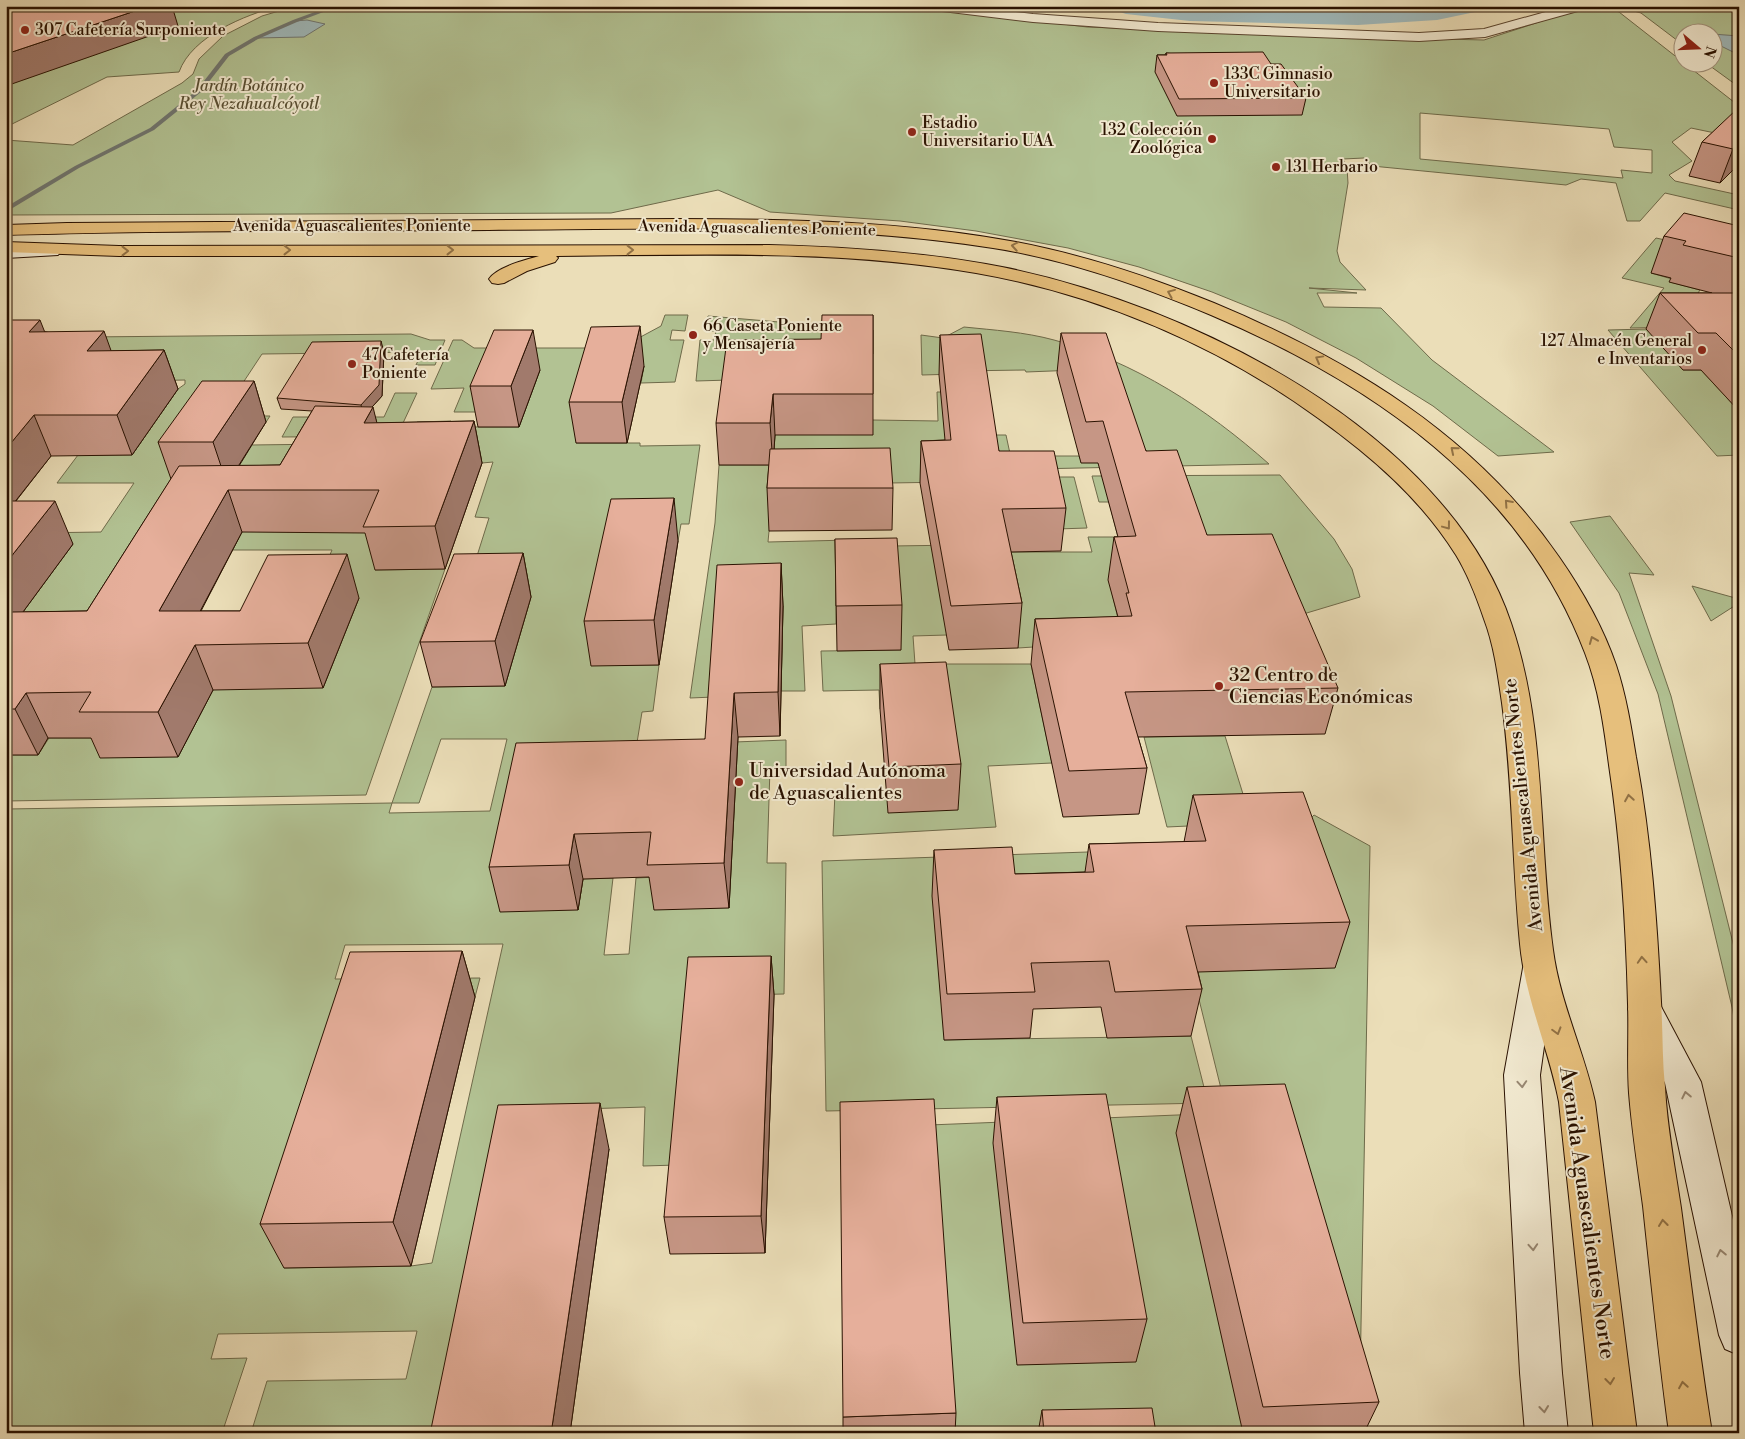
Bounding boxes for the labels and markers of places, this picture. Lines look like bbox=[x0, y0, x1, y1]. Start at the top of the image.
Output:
place label: 307 Cafetería Surponiente bbox=[35, 20, 226, 40]
marker: 307 Cafetería Surponiente bbox=[19, 24, 31, 36]
place label: 133C Gimnasio Universitario bbox=[1224, 64, 1333, 102]
marker: 133C Gimnasio Universitario bbox=[1208, 77, 1220, 89]
place label: Estadio Universitario UAA bbox=[922, 113, 1055, 151]
place label: 132 Colección Zoológica bbox=[1101, 120, 1203, 158]
marker: Estadio Universitario UAA bbox=[906, 126, 918, 138]
marker: 132 Colección Zoológica bbox=[1206, 133, 1218, 145]
place label: 131 Herbario bbox=[1286, 157, 1378, 177]
marker: 131 Herbario bbox=[1270, 161, 1282, 173]
place label: 66 Caseta Poniente y Mensajería bbox=[702, 316, 842, 354]
marker: 66 Caseta Poniente y Mensajería bbox=[687, 329, 699, 341]
place label: 127 Almacén General e Inventarios bbox=[1540, 331, 1692, 369]
marker: 127 Almacén General e Inventarios bbox=[1696, 344, 1708, 356]
place label: 47 Cafetería Poniente bbox=[362, 345, 450, 383]
marker: 47 Cafetería Poniente bbox=[346, 358, 358, 370]
place label: 32 Centro de Ciencias Económicas bbox=[1229, 663, 1413, 709]
marker: 32 Centro de Ciencias Económicas bbox=[1213, 680, 1225, 692]
place label: Universidad Autónoma de Aguascalientes bbox=[749, 759, 946, 805]
marker: Universidad Autónoma de Aguascalientes bbox=[733, 776, 745, 788]

